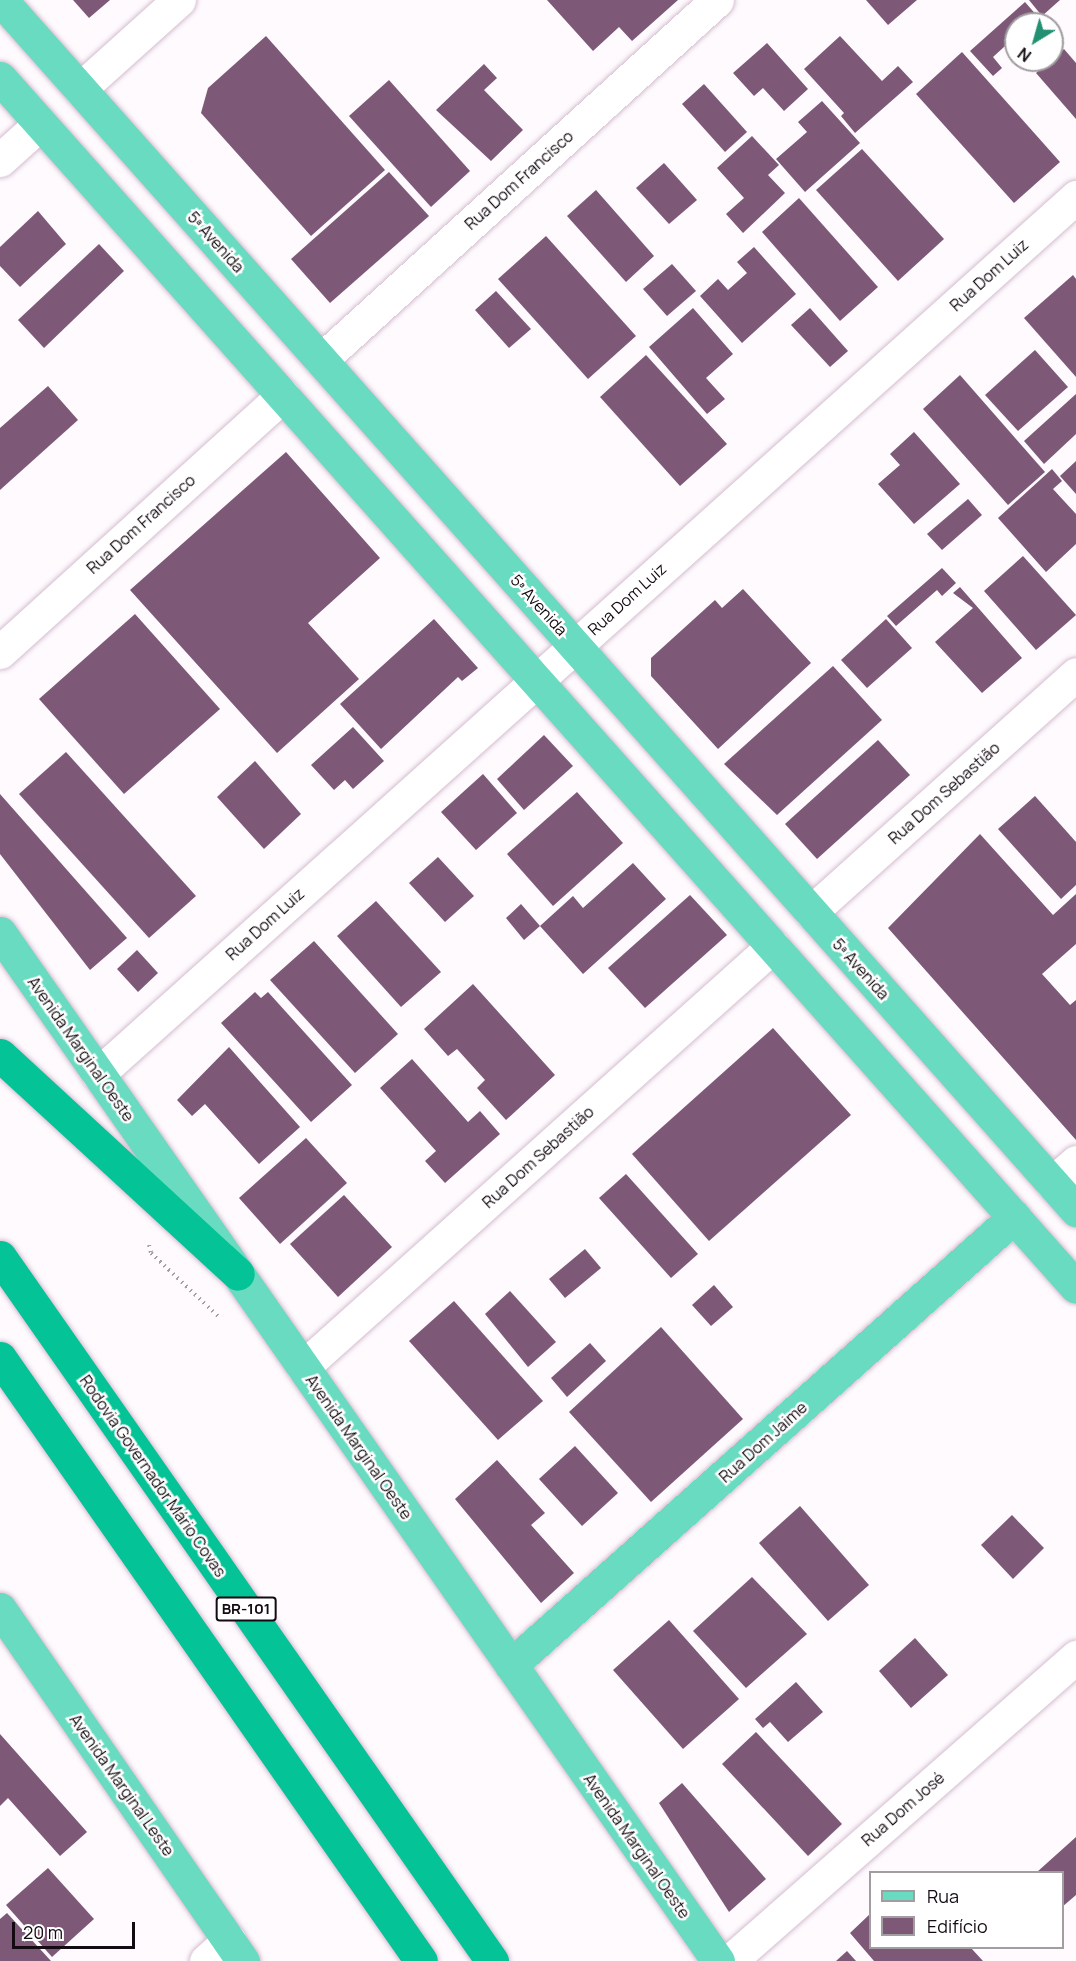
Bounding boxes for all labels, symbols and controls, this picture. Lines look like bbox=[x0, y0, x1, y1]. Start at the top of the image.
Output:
north arrow bbox=[1004, 12, 1064, 72]
text: N bbox=[1013, 43, 1036, 67]
street label: Rua Dom Francisco bbox=[461, 126, 577, 234]
street label: 5ª Avenida bbox=[184, 208, 248, 276]
street label: Rua Dom Luiz bbox=[946, 235, 1032, 315]
street label: Rua Dom Francisco bbox=[83, 470, 199, 578]
street label: Rua Dom Luiz bbox=[584, 559, 670, 639]
street label: 5ª Avenida bbox=[507, 571, 571, 639]
street label: Rua Dom Sebastião bbox=[884, 738, 1004, 848]
street label: Rua Dom Luiz bbox=[222, 884, 308, 964]
street label: 5ª Avenida bbox=[829, 935, 893, 1003]
street label: Avenida Marginal Oeste bbox=[24, 973, 138, 1125]
street label: Rua Dom Sebastião bbox=[478, 1102, 598, 1212]
street label: Rodovia Governador Mário Covas bbox=[76, 1371, 230, 1581]
street label: Avenida Marginal Oeste bbox=[302, 1371, 416, 1523]
street label: Rua Dom Jaime bbox=[715, 1398, 811, 1486]
road number: BR-101 bbox=[214, 1597, 278, 1621]
street label: Avenida Marginal Leste bbox=[66, 1710, 178, 1860]
street label: Rua Dom José bbox=[858, 1768, 948, 1850]
street label: Avenida Marginal Oeste bbox=[580, 1770, 694, 1922]
legend bbox=[869, 1871, 1064, 1949]
text: Rua bbox=[927, 1884, 959, 1908]
scale bar bbox=[15, 1910, 138, 1948]
text: Edifício bbox=[927, 1914, 988, 1938]
text: 20 m bbox=[23, 1920, 63, 1944]

